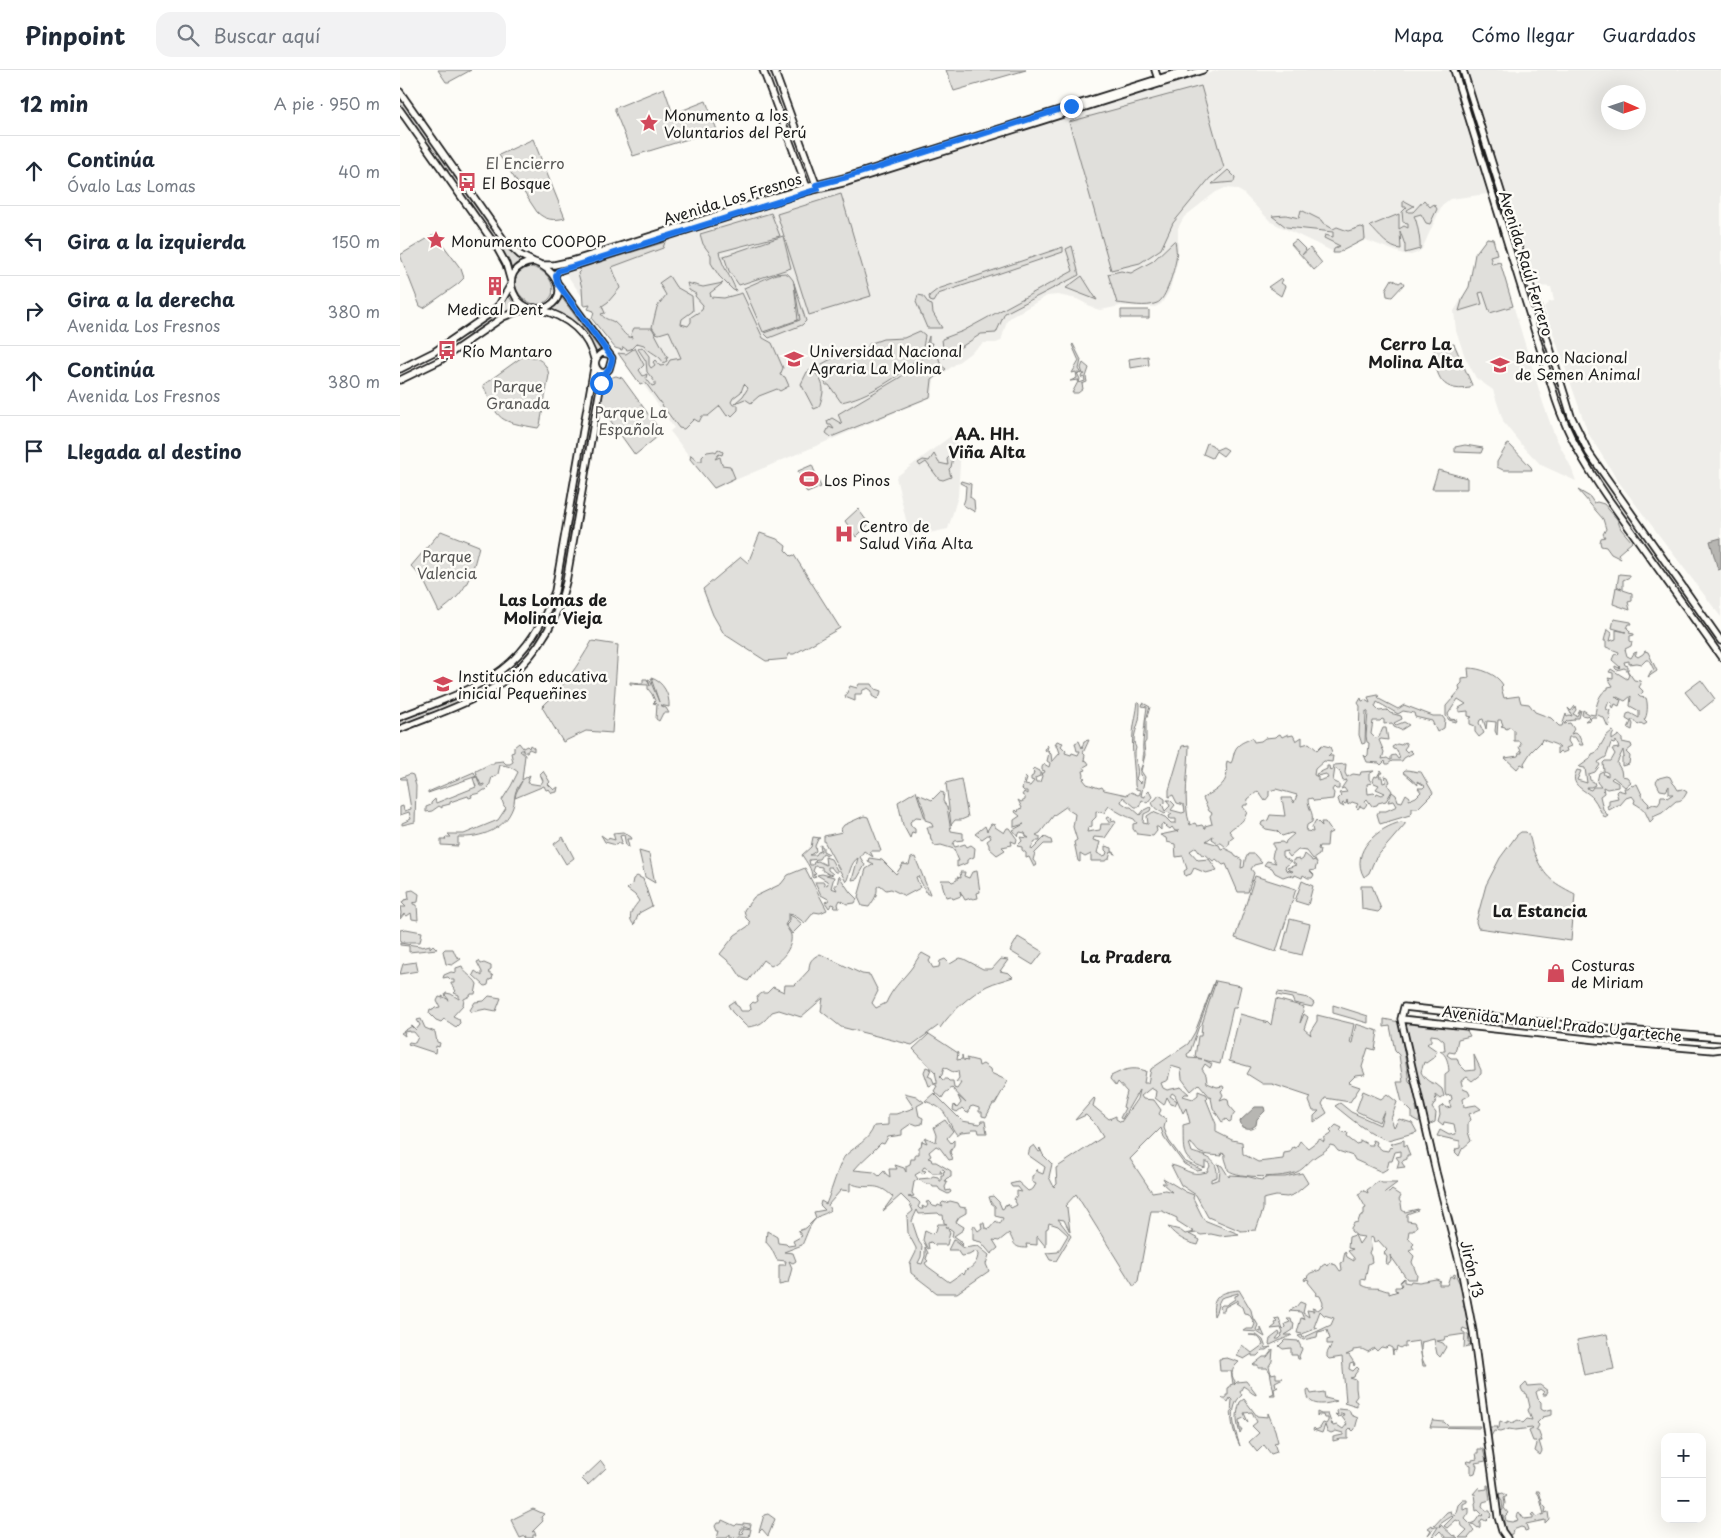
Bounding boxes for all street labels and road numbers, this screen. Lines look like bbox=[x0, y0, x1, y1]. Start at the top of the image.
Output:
street label: Avenida Los Fresnos bbox=[660, 166, 804, 230]
street label: Avenida Raúl Ferrero bbox=[1494, 187, 1560, 339]
street label: Avenida Manuel Prado Ugarteche bbox=[1441, 999, 1683, 1047]
street label: Jirón 13 bbox=[1455, 1238, 1491, 1300]

